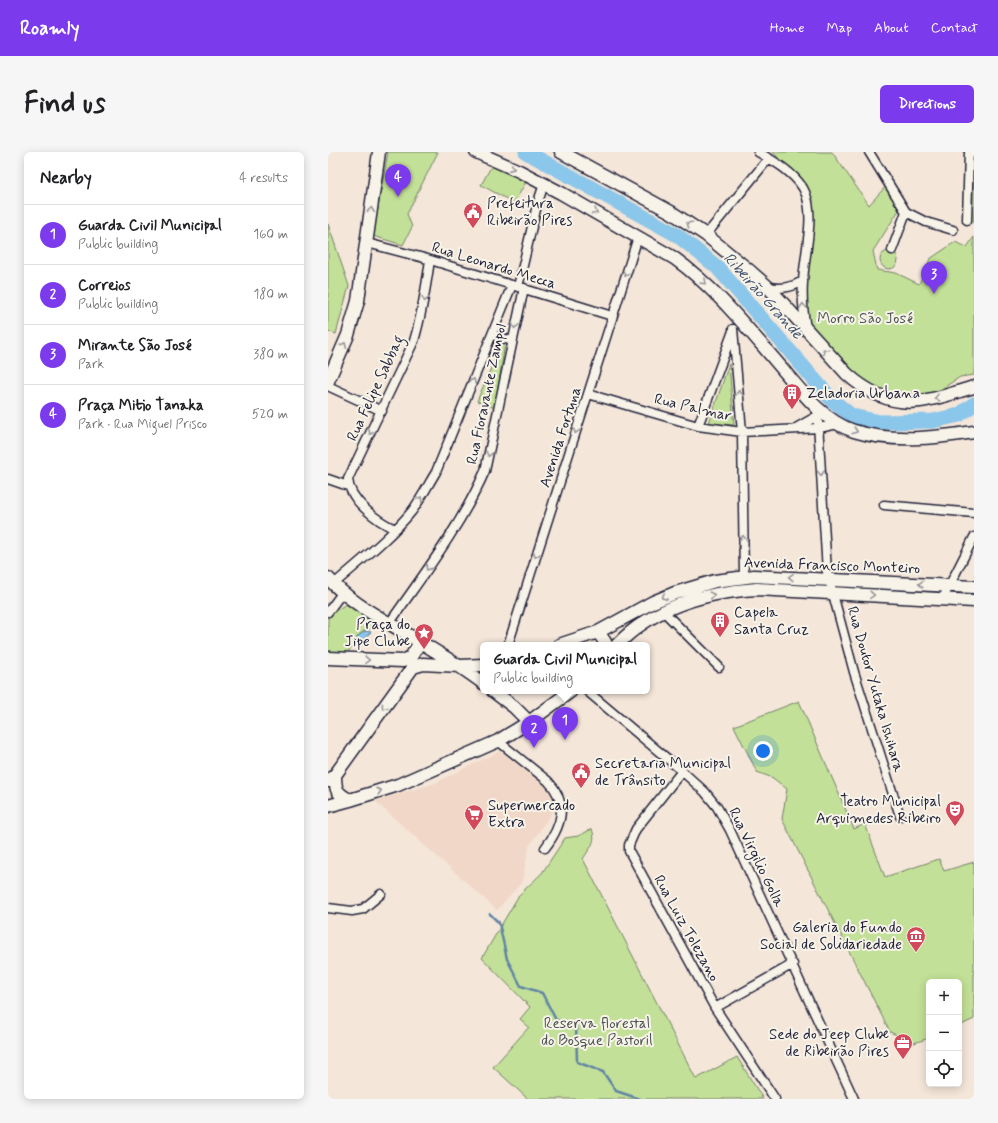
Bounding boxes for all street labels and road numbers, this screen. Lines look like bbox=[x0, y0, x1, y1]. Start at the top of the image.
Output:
street label: Rua Leonardo Mecca bbox=[429, 238, 559, 294]
street label: Rua Fioravante Zampol bbox=[462, 322, 512, 466]
street label: Rua Felipe Sabbag bbox=[343, 332, 410, 445]
street label: Avenida Fortuna bbox=[535, 384, 587, 490]
street label: Rua Palmar bbox=[652, 389, 733, 427]
street label: Avenida Francisco Monteiro bbox=[744, 553, 920, 579]
street label: Rua Doutor Yutaka Ishihara bbox=[842, 604, 909, 775]
street label: Rua Virgilio Golla bbox=[722, 804, 789, 912]
street label: Rua Luiz Tolezano bbox=[649, 872, 724, 985]

